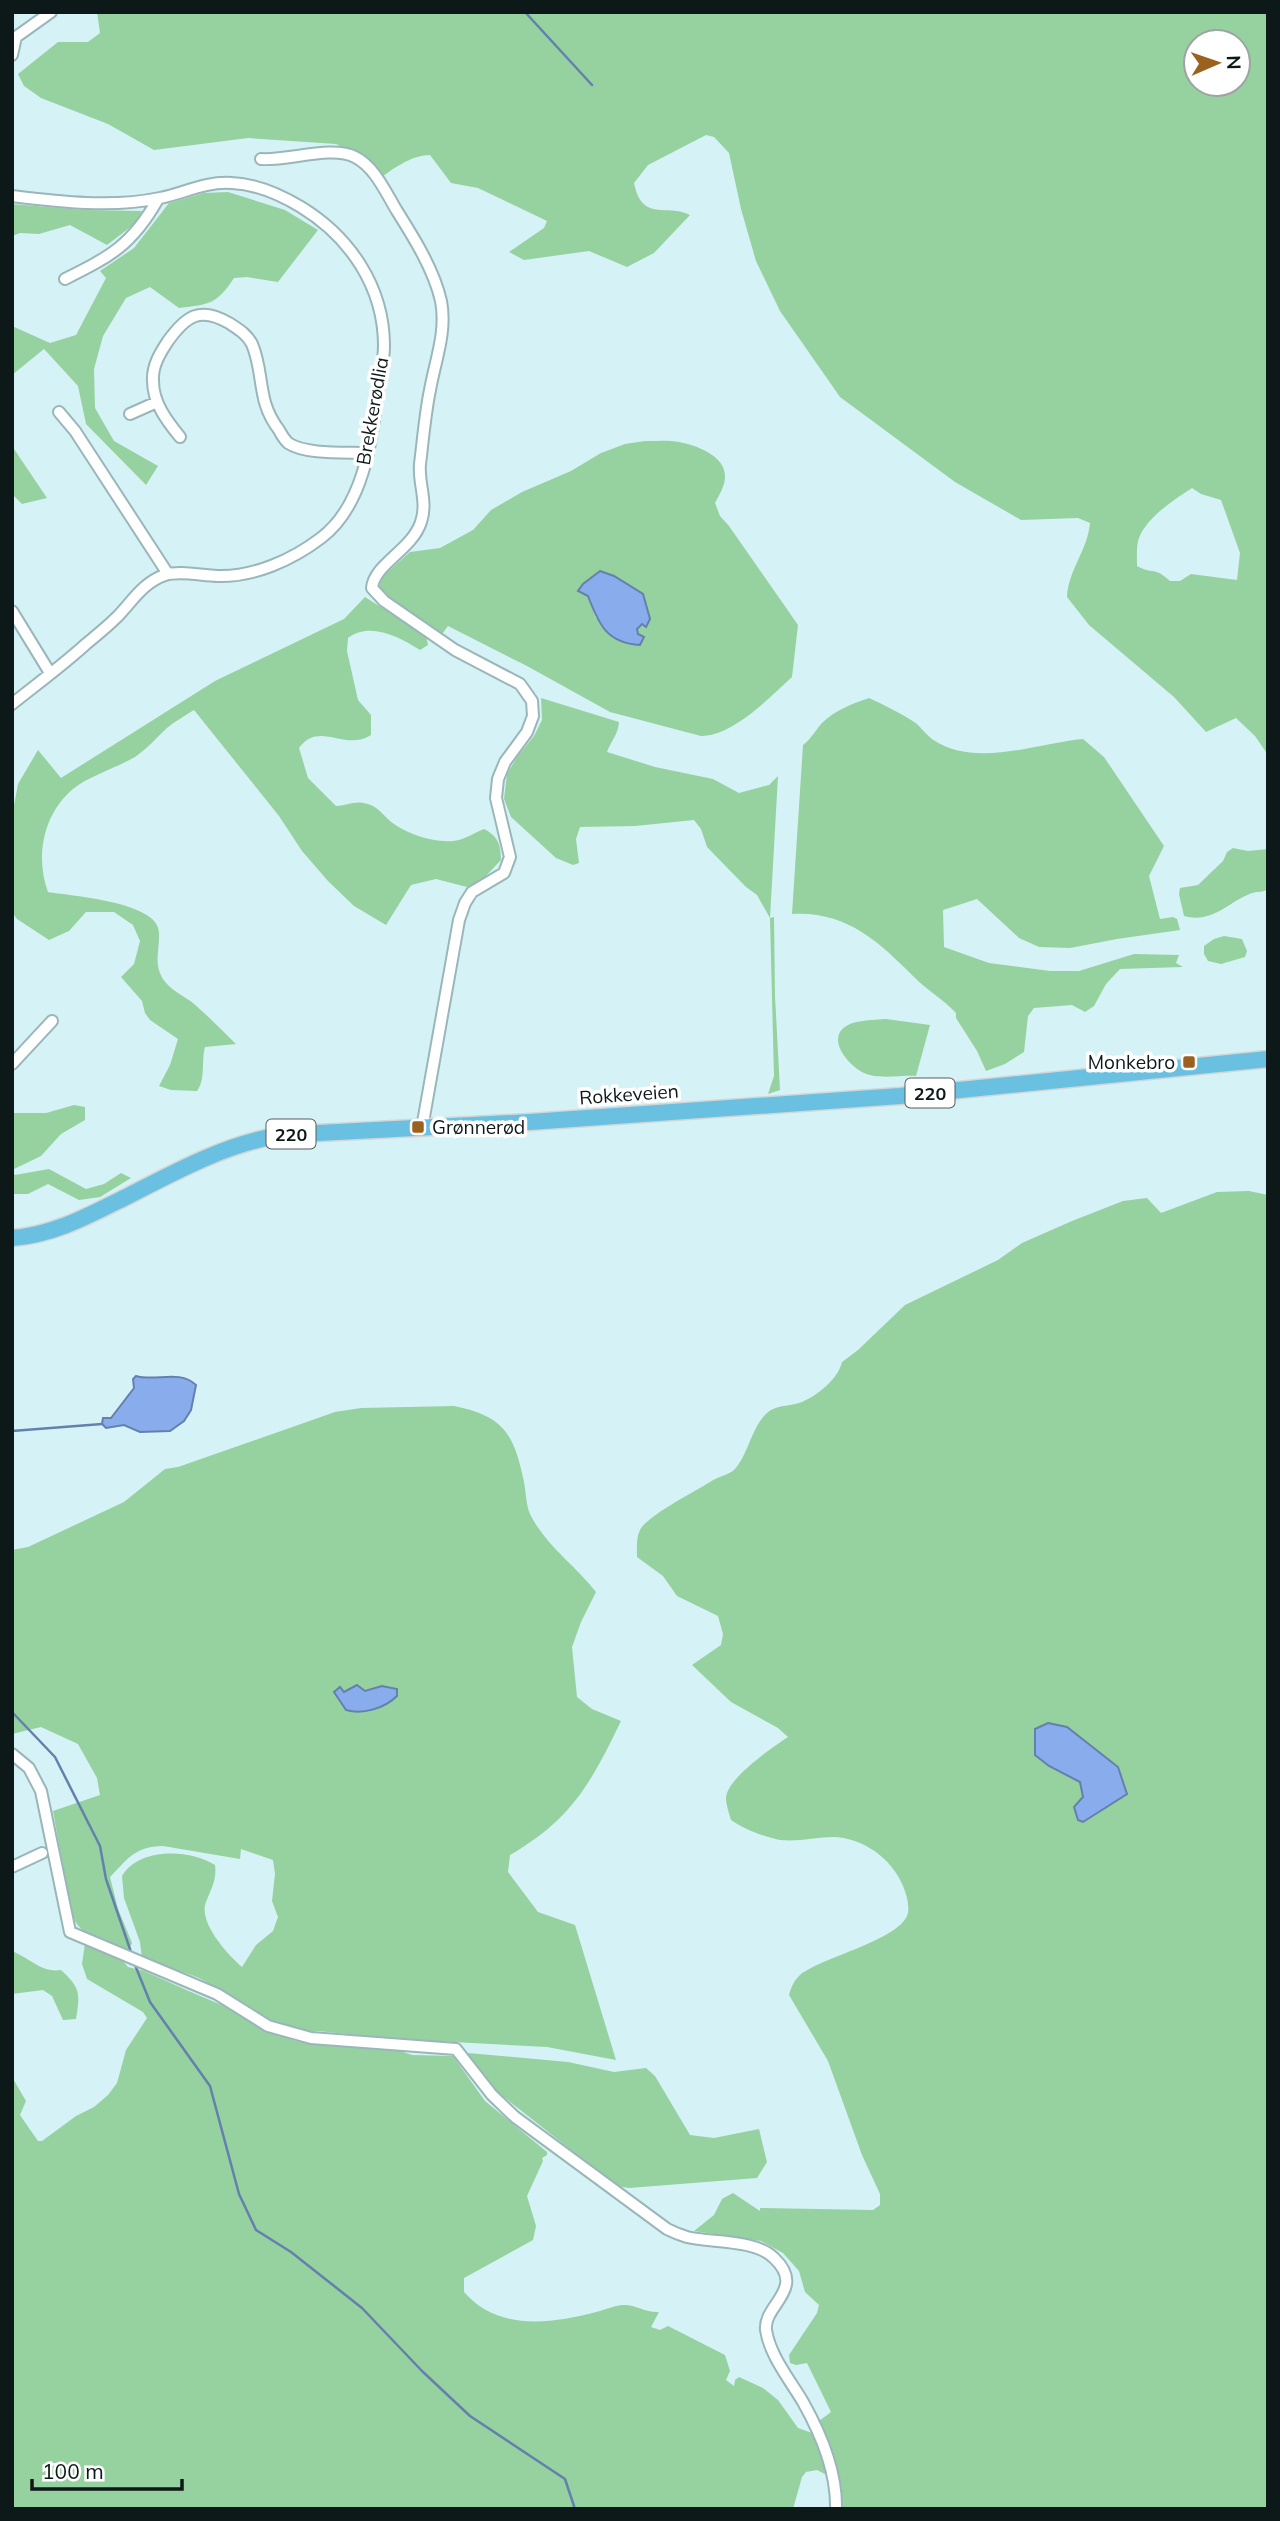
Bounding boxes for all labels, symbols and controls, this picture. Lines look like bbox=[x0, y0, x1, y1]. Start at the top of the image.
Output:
north arrow bbox=[1182, 28, 1252, 98]
text: N bbox=[1222, 55, 1246, 70]
street label: Brekkerødlia bbox=[351, 355, 393, 467]
place label: Monkebro bbox=[1088, 1050, 1175, 1074]
marker: Monkebro bbox=[1181, 1054, 1197, 1070]
road number: 220 bbox=[906, 1078, 954, 1108]
street label: Rokkeveien bbox=[578, 1079, 680, 1109]
place label: Grønnerød bbox=[432, 1115, 525, 1139]
marker: Grønnerød bbox=[410, 1119, 426, 1135]
road number: 220 bbox=[266, 1120, 316, 1148]
scale bar bbox=[32, 2448, 182, 2492]
text: 100 m bbox=[42, 2458, 104, 2484]

